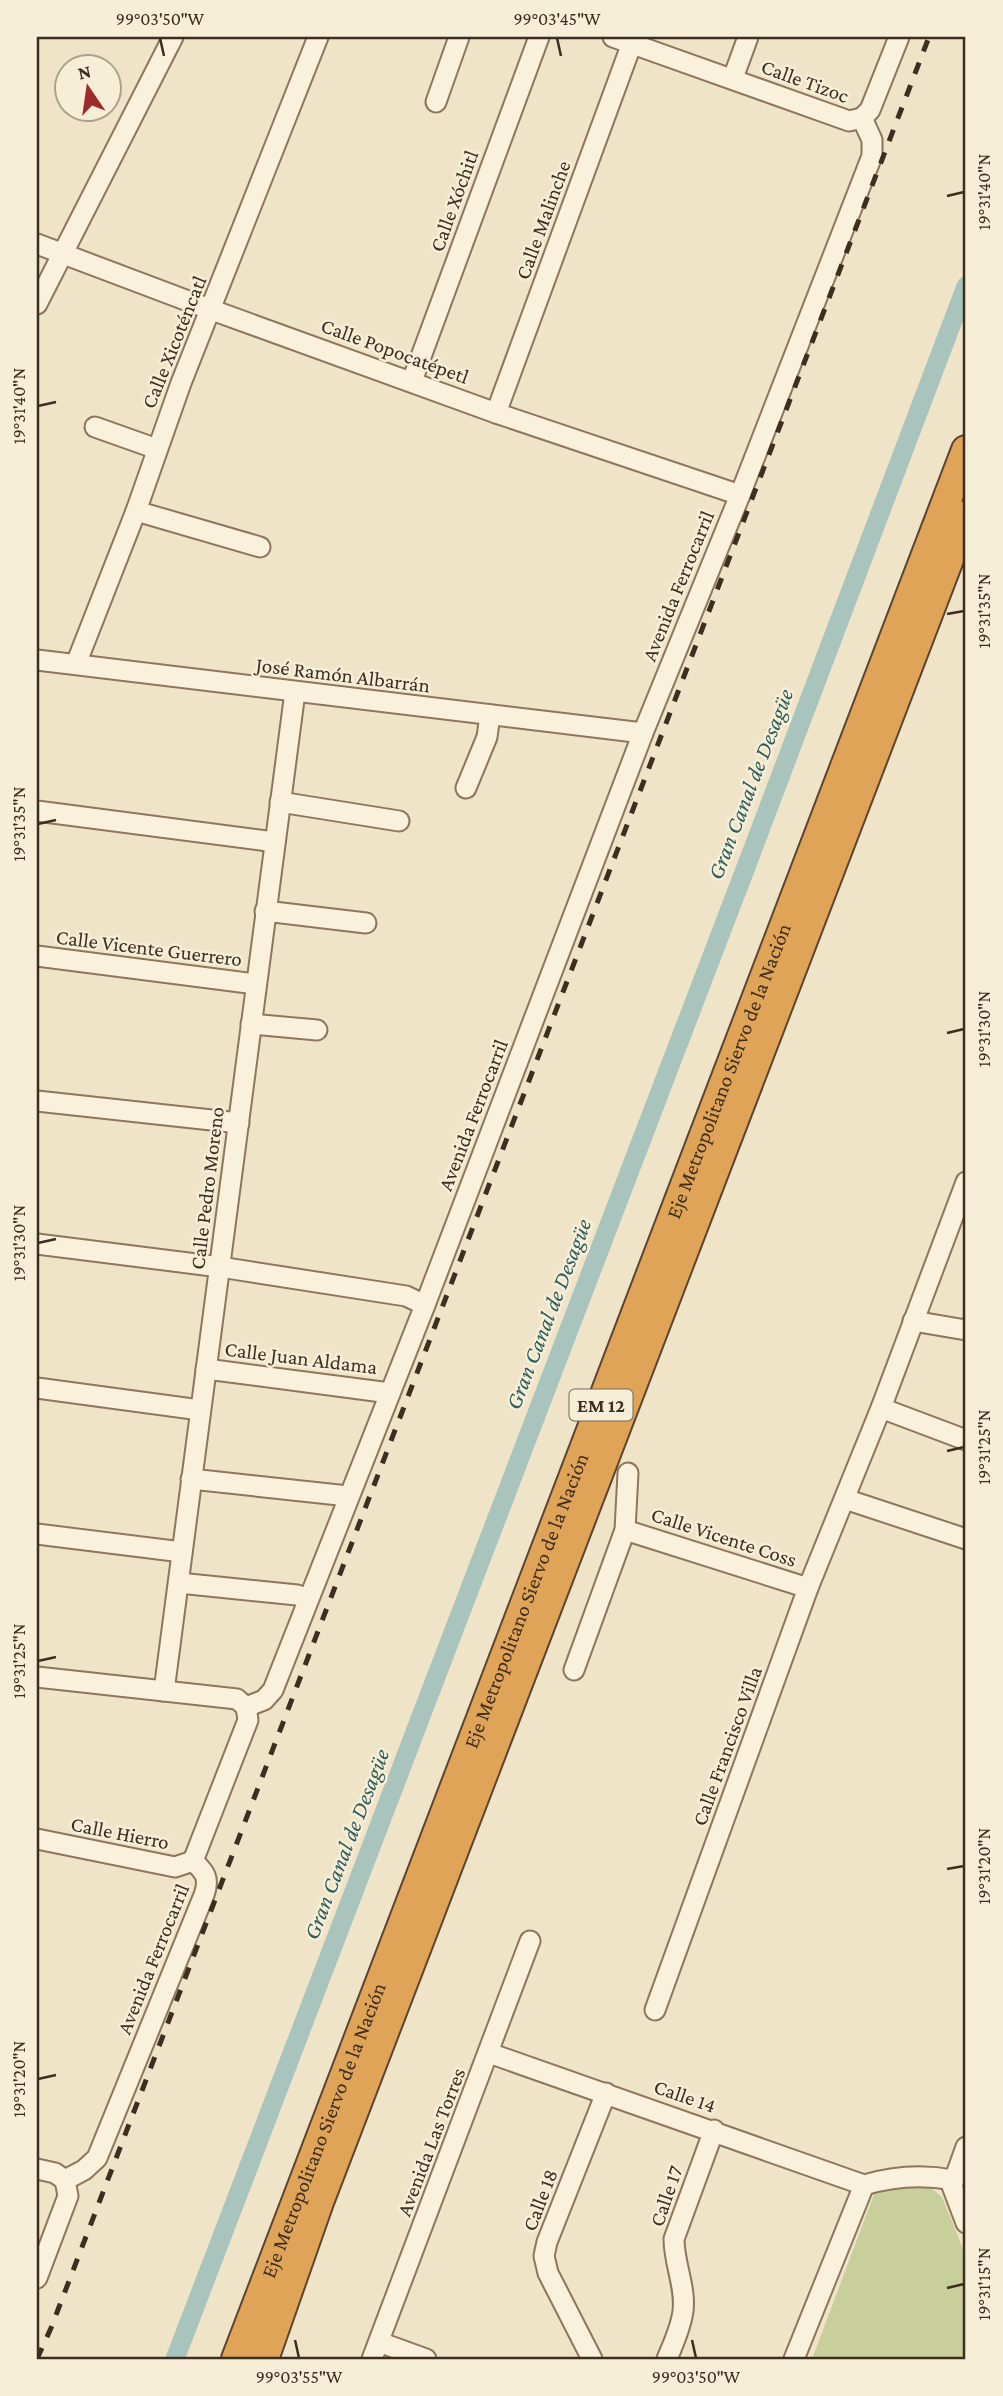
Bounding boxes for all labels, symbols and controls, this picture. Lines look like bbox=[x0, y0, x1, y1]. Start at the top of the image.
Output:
text: 99°03'50"W bbox=[116, 9, 205, 29]
text: 99°03'45"W bbox=[513, 9, 601, 29]
north arrow bbox=[52, 52, 122, 122]
street label: Calle Tizoc bbox=[758, 54, 852, 108]
text: N bbox=[76, 60, 93, 84]
street label: Calle Xóchitl bbox=[425, 147, 483, 255]
text: 19°31'40"N bbox=[974, 154, 994, 230]
street label: Calle Malinche bbox=[510, 157, 576, 283]
street label: Calle Xicoténcatl bbox=[136, 272, 212, 412]
street label: Calle Popocatépetl bbox=[318, 313, 472, 389]
text: 19°31'40"N bbox=[9, 368, 29, 444]
street label: Avenida Ferrocarril bbox=[637, 507, 719, 665]
text: 19°31'35"N bbox=[974, 573, 994, 649]
street label: José Ramón Albarrán bbox=[253, 652, 431, 698]
water label: Gran Canal de Desagüe bbox=[702, 685, 798, 883]
text: 19°31'35"N bbox=[9, 786, 29, 862]
street label: Eje Metropolitano Siervo de la Nación bbox=[661, 920, 796, 1222]
street label: Calle Vicente Guerrero bbox=[55, 925, 243, 971]
text: 19°31'30"N bbox=[974, 991, 994, 1067]
street label: Avenida Ferrocarril bbox=[433, 1036, 513, 1194]
street label: Calle Pedro Moreno bbox=[185, 1105, 229, 1271]
text: 19°31'30"N bbox=[9, 1205, 29, 1281]
water label: Gran Canal de Desagüe bbox=[500, 1215, 596, 1413]
street label: Calle Juan Aldama bbox=[223, 1337, 379, 1379]
road number: EM 12 bbox=[570, 1390, 632, 1420]
text: 19°31'25"N bbox=[974, 1409, 994, 1485]
street label: Eje Metropolitano Siervo de la Nación bbox=[459, 1450, 593, 1752]
street label: Calle Vicente Coss bbox=[648, 1502, 800, 1572]
text: 19°31'25"N bbox=[9, 1623, 29, 1699]
street label: Calle Francisco Villa bbox=[687, 1663, 767, 1829]
water label: Gran Canal de Desagüe bbox=[298, 1745, 394, 1943]
street label: Calle Hierro bbox=[69, 1812, 171, 1854]
text: 19°31'20"N bbox=[974, 1827, 994, 1904]
street label: Avenida Ferrocarril bbox=[112, 1880, 194, 2038]
street label: Eje Metropolitano Siervo de la Nación bbox=[256, 1979, 391, 2281]
text: 19°31'20"N bbox=[9, 2040, 29, 2117]
street label: Avenida Las Torres bbox=[392, 2064, 470, 2220]
street label: Calle 14 bbox=[651, 2074, 719, 2118]
street label: Calle 17 bbox=[644, 2162, 688, 2230]
street label: Calle 18 bbox=[517, 2166, 563, 2234]
text: 19°31'15"N bbox=[974, 2247, 994, 2320]
text: 99°03'55"W bbox=[256, 2367, 343, 2387]
text: 99°03'50"W bbox=[652, 2367, 741, 2387]

